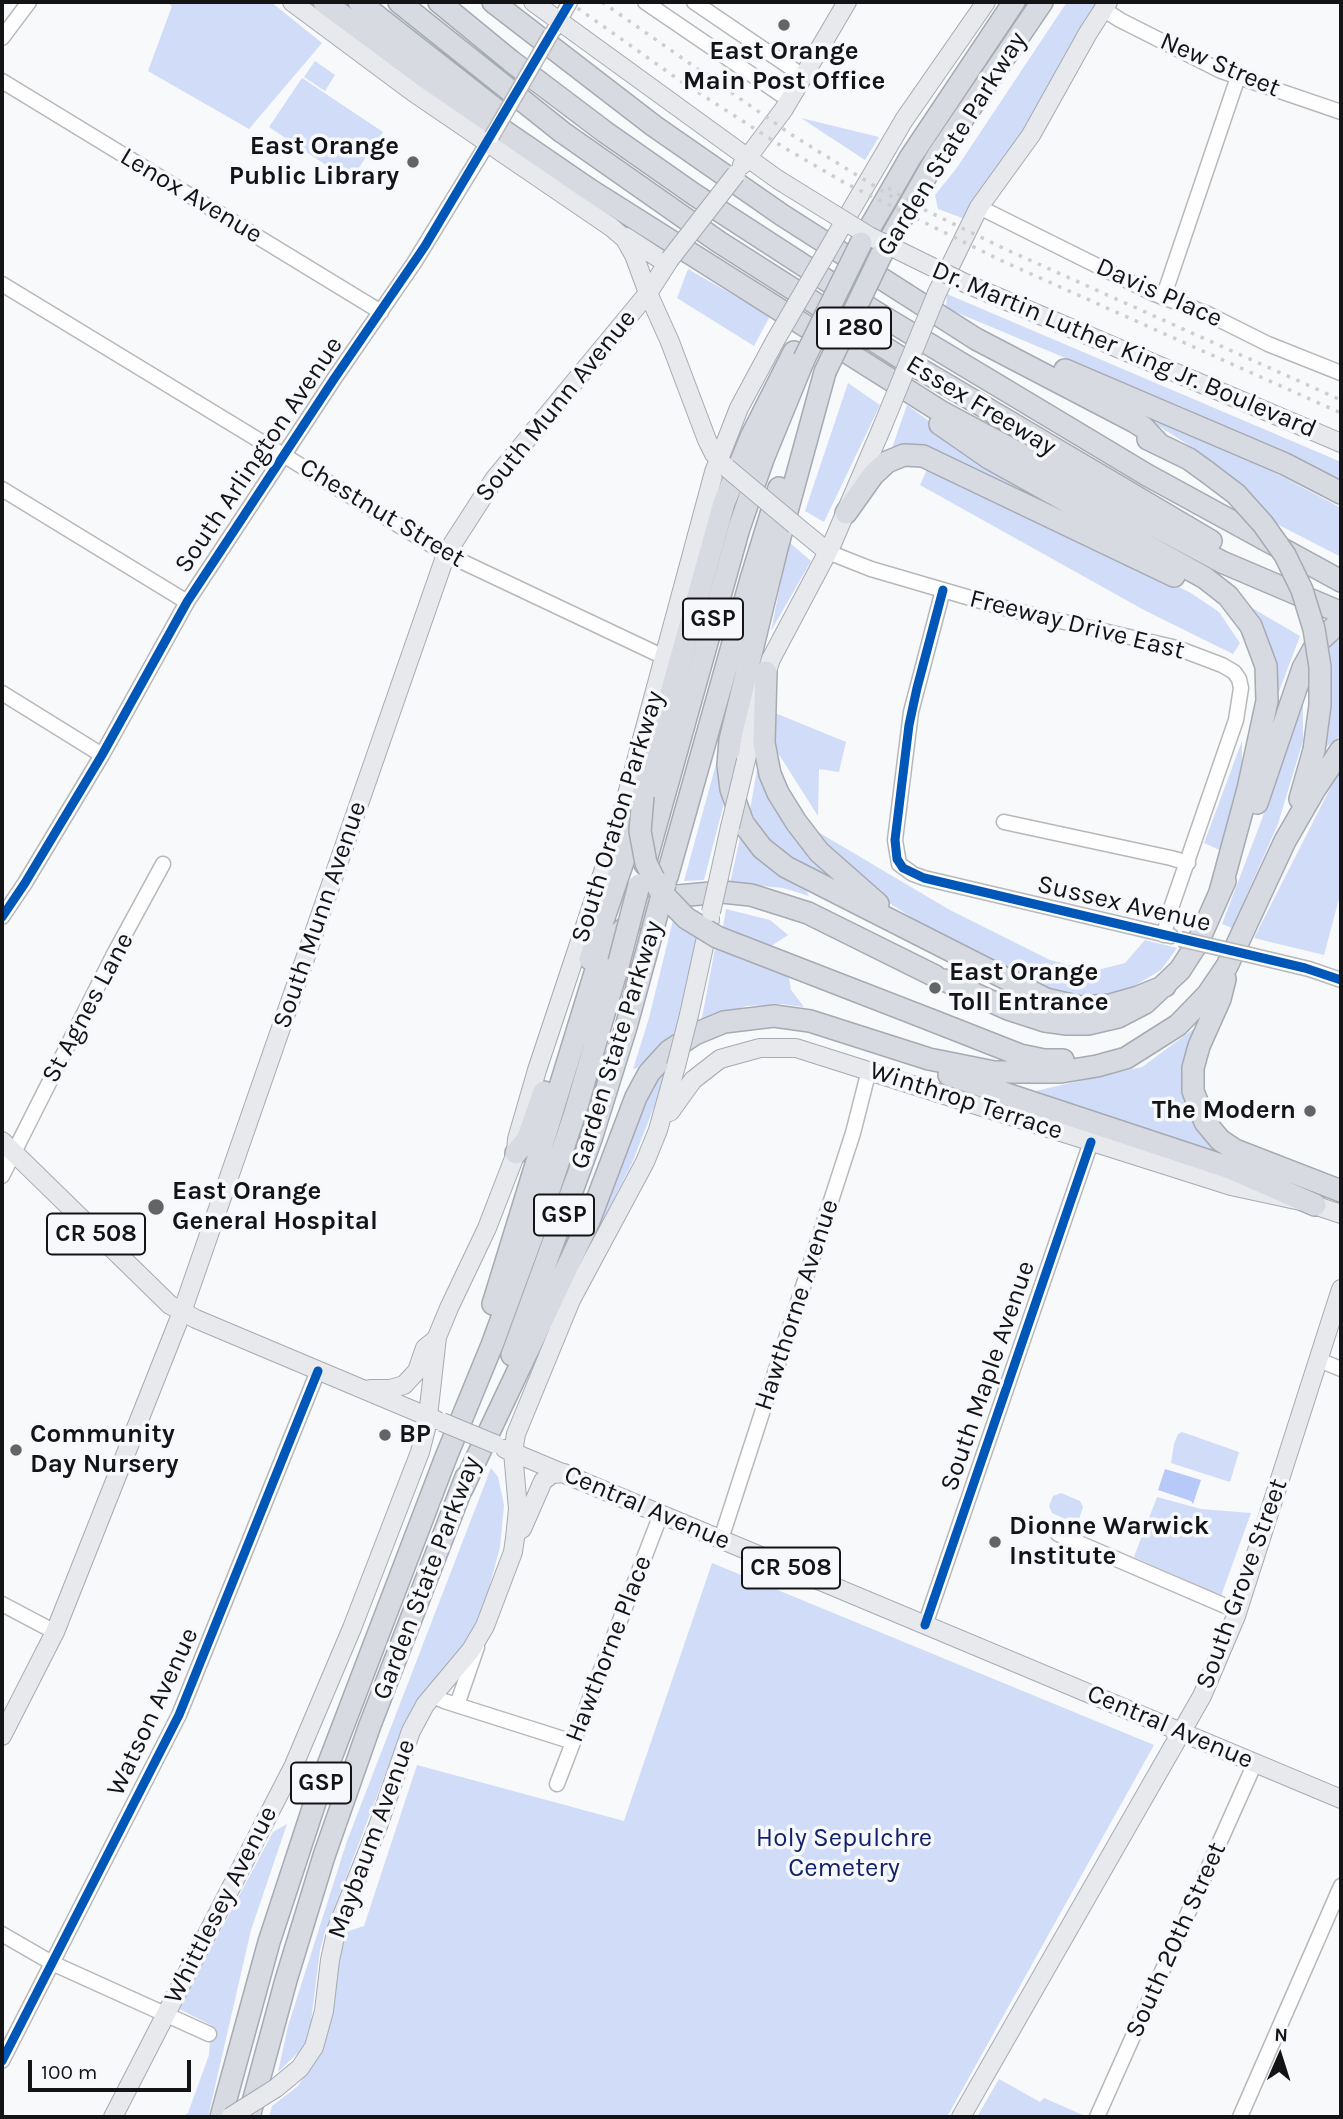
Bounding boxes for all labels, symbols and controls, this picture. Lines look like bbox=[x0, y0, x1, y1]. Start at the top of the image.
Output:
marker: East Orange Main Post Office bbox=[776, 17, 792, 33]
street label: Garden State Parkway bbox=[870, 26, 1034, 262]
street label: New Street bbox=[1155, 26, 1285, 104]
place label: East Orange Main Post Office bbox=[683, 36, 885, 98]
place label: East Orange Public Library bbox=[229, 131, 399, 192]
street label: Lenox Avenue bbox=[114, 141, 268, 251]
marker: East Orange Public Library bbox=[405, 154, 421, 170]
street label: Davis Place bbox=[1091, 251, 1227, 335]
street label: Dr. Martin Luther King Jr. Boulevard bbox=[927, 255, 1321, 445]
street label: South Munn Avenue bbox=[469, 304, 643, 508]
road number: I 280 bbox=[817, 307, 891, 348]
street label: South Arlington Avenue bbox=[168, 331, 350, 579]
street label: Essex Freeway bbox=[900, 349, 1062, 463]
street label: Chestnut Street bbox=[294, 451, 470, 575]
street label: Freeway Drive East bbox=[966, 583, 1188, 667]
road number: GSP bbox=[683, 598, 743, 640]
street label: South Oraton Parkway bbox=[565, 687, 671, 947]
street label: South Munn Avenue bbox=[266, 797, 374, 1033]
street label: Sussex Avenue bbox=[1034, 869, 1214, 939]
street label: Garden State Parkway bbox=[564, 917, 670, 1173]
street label: St Agnes Lane bbox=[35, 928, 141, 1088]
place label: East Orange Toll Entrance bbox=[949, 957, 1108, 1018]
marker: East Orange Toll Entrance bbox=[927, 980, 943, 996]
street label: Winthrop Terrace bbox=[865, 1055, 1067, 1147]
place label: The Modern bbox=[1152, 1095, 1296, 1127]
marker: The Modern bbox=[1302, 1103, 1318, 1119]
place label: East Orange General Hospital bbox=[172, 1176, 378, 1238]
road number: GSP bbox=[534, 1195, 594, 1236]
street label: Hawthorne Avenue bbox=[748, 1195, 846, 1415]
marker: East Orange General Hospital bbox=[146, 1197, 166, 1217]
road number: CR 508 bbox=[47, 1214, 145, 1254]
street label: South Maple Avenue bbox=[934, 1257, 1042, 1495]
place label: Community Day Nursery bbox=[30, 1419, 179, 1480]
place label: BP bbox=[399, 1419, 431, 1451]
marker: BP bbox=[377, 1427, 393, 1443]
marker: Community Day Nursery bbox=[8, 1442, 24, 1458]
street label: Garden State Parkway bbox=[366, 1452, 488, 1704]
street label: Central Avenue bbox=[559, 1459, 735, 1557]
street label: South Grove Street bbox=[1189, 1475, 1295, 1693]
place label: Dionne Warwick Institute bbox=[1009, 1511, 1209, 1572]
marker: Dionne Warwick Institute bbox=[987, 1534, 1003, 1550]
road number: CR 508 bbox=[742, 1548, 840, 1588]
street label: Hawthorne Place bbox=[559, 1551, 659, 1747]
street label: Watson Avenue bbox=[100, 1623, 206, 1801]
street label: Central Avenue bbox=[1082, 1678, 1258, 1776]
street label: Maybaum Avenue bbox=[321, 1735, 423, 1943]
road number: GSP bbox=[291, 1763, 351, 1804]
street label: Whittlesey Avenue bbox=[158, 1801, 284, 2009]
park label: Holy Sepulchre Cemetery bbox=[756, 1823, 932, 1884]
street label: South 20th Street bbox=[1119, 1837, 1233, 2043]
north arrow bbox=[1245, 2021, 1315, 2091]
text: N bbox=[1274, 2024, 1288, 2046]
scale bar bbox=[32, 2046, 194, 2090]
text: 100 m bbox=[41, 2060, 98, 2084]

